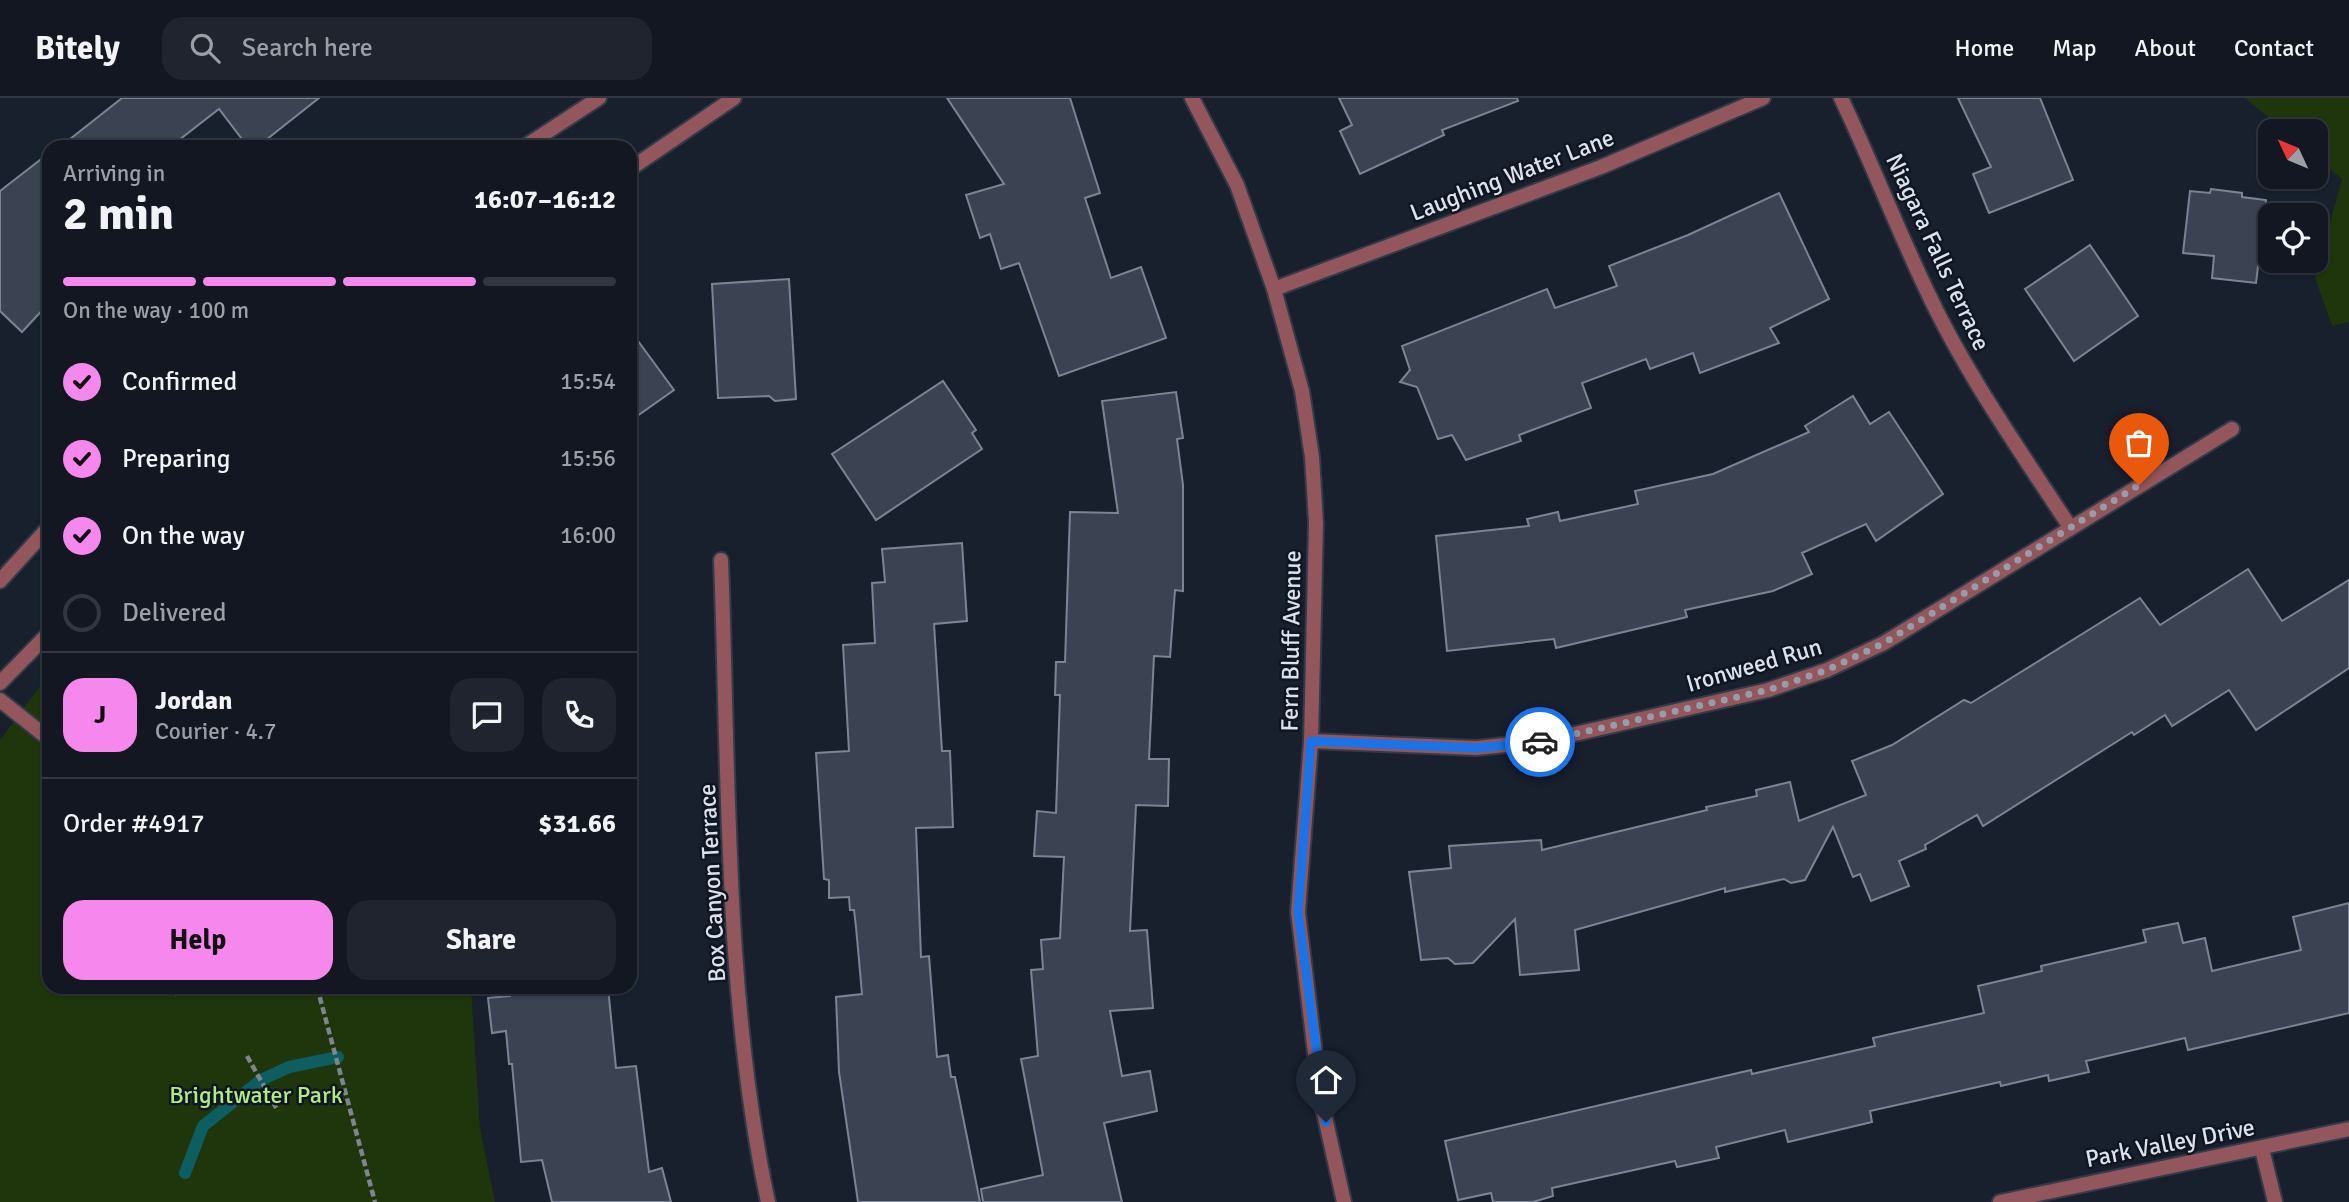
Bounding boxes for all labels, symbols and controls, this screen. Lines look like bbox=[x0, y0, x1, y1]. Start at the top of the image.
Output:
search box bbox=[162, 17, 652, 80]
text: Bitely bbox=[35, 28, 120, 69]
icon: search bbox=[186, 29, 224, 67]
text: Search here bbox=[242, 32, 373, 64]
text: Home bbox=[1954, 33, 2014, 63]
text: Map bbox=[2052, 33, 2097, 63]
text: About bbox=[2135, 33, 2196, 63]
text: Contact bbox=[2234, 33, 2314, 63]
north arrow bbox=[2258, 119, 2328, 189]
map controls bbox=[2258, 119, 2328, 273]
street label: Laughing Water Lane bbox=[1406, 122, 1618, 228]
street label: Niagara Falls Terrace bbox=[1879, 149, 1997, 355]
text: Arriving in bbox=[63, 159, 165, 188]
text: 16:07–16:12 bbox=[474, 184, 616, 216]
text: 2 min bbox=[63, 186, 174, 242]
button: locate bbox=[2258, 203, 2328, 273]
text: On the way · 100 m bbox=[63, 296, 249, 325]
icon: check bbox=[63, 363, 101, 401]
text: Confirmed bbox=[122, 366, 237, 398]
text: 15:54 bbox=[560, 367, 616, 396]
pin bbox=[2109, 413, 2169, 485]
icon: bag bbox=[2120, 424, 2158, 462]
icon: check bbox=[63, 440, 101, 478]
text: Preparing bbox=[122, 443, 230, 475]
text: 15:56 bbox=[560, 444, 616, 473]
icon: check bbox=[63, 517, 101, 555]
text: On the way bbox=[122, 520, 245, 552]
text: 16:00 bbox=[560, 521, 616, 550]
street label: Fern Bluff Avenue bbox=[1274, 550, 1308, 732]
text: Delivered bbox=[122, 597, 227, 629]
street label: Ironweed Run bbox=[1683, 631, 1825, 699]
button: chat bbox=[450, 678, 524, 752]
button: phone bbox=[542, 678, 616, 752]
text: Jordan bbox=[155, 685, 232, 717]
text: J bbox=[94, 699, 106, 731]
courier bbox=[1505, 707, 1575, 777]
text: Courier · 4.7 bbox=[155, 717, 276, 746]
icon: car bbox=[1521, 723, 1559, 761]
street label: Box Canyon Terrace bbox=[692, 783, 732, 983]
text: Order #4917 bbox=[63, 808, 204, 840]
text: $31.66 bbox=[538, 808, 616, 840]
button: Help bbox=[63, 900, 333, 980]
button: Share bbox=[347, 900, 616, 980]
pin bbox=[1296, 1050, 1356, 1122]
icon: home bbox=[1307, 1061, 1345, 1099]
park label: Brightwater Park bbox=[169, 1080, 343, 1110]
street label: Park Valley Drive bbox=[2083, 1112, 2257, 1174]

